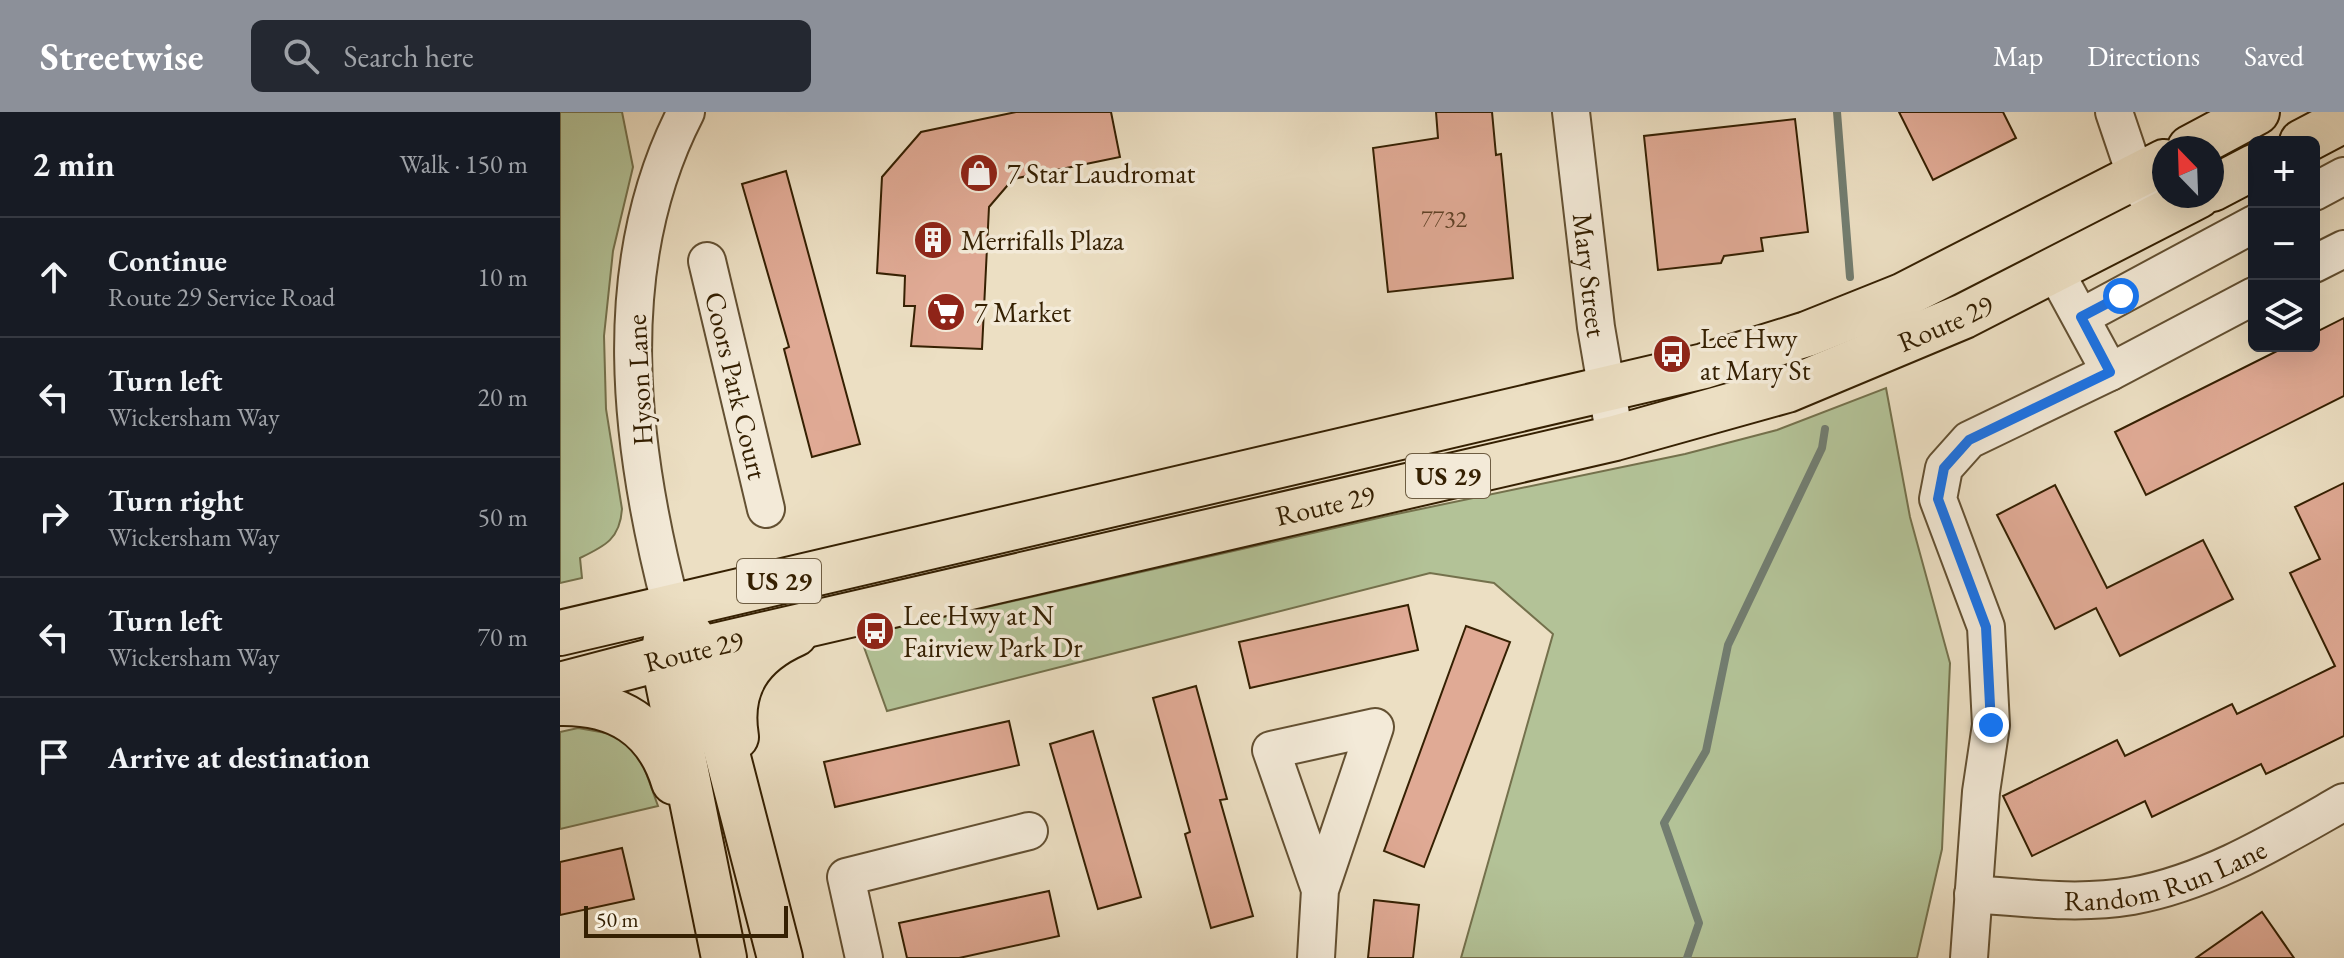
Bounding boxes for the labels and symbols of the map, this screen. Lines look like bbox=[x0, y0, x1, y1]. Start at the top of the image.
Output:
north arrow bbox=[2152, 136, 2224, 208]
shop icon: 7 Star Laudromat bbox=[958, 152, 1000, 194]
place label: 7 Star Laudromat bbox=[1007, 155, 1196, 191]
house number: 7732 bbox=[1421, 203, 1468, 234]
street label: Mary Street bbox=[1565, 211, 1615, 340]
building icon: Merrifalls Plaza bbox=[912, 219, 954, 261]
place label: Merrifalls Plaza bbox=[961, 222, 1125, 258]
route start bbox=[2103, 278, 2139, 314]
street label: Route 29 bbox=[1892, 286, 1999, 360]
street label: Coors Park Court bbox=[697, 288, 776, 483]
supermarket icon: 7 Market bbox=[925, 291, 967, 333]
place label: 7 Market bbox=[974, 294, 1071, 330]
street label: Hyson Lane bbox=[618, 313, 660, 447]
place label: Lee Hwy at Mary St bbox=[1700, 320, 1811, 388]
bus stop icon: Lee Hwy at Mary St bbox=[1651, 333, 1693, 375]
road number: US 29 bbox=[1406, 454, 1490, 498]
street label: Route 29 bbox=[1272, 476, 1378, 534]
road number: US 29 bbox=[737, 559, 821, 603]
place label: Lee Hwy at N Fairview Park Dr bbox=[903, 597, 1083, 665]
bus stop icon: Lee Hwy at N Fairview Park Dr bbox=[854, 610, 896, 652]
street label: Route 29 bbox=[640, 622, 747, 680]
route end bbox=[1973, 707, 2009, 743]
street label: Random Run Lane bbox=[2064, 831, 2272, 918]
scale bar bbox=[584, 902, 788, 938]

